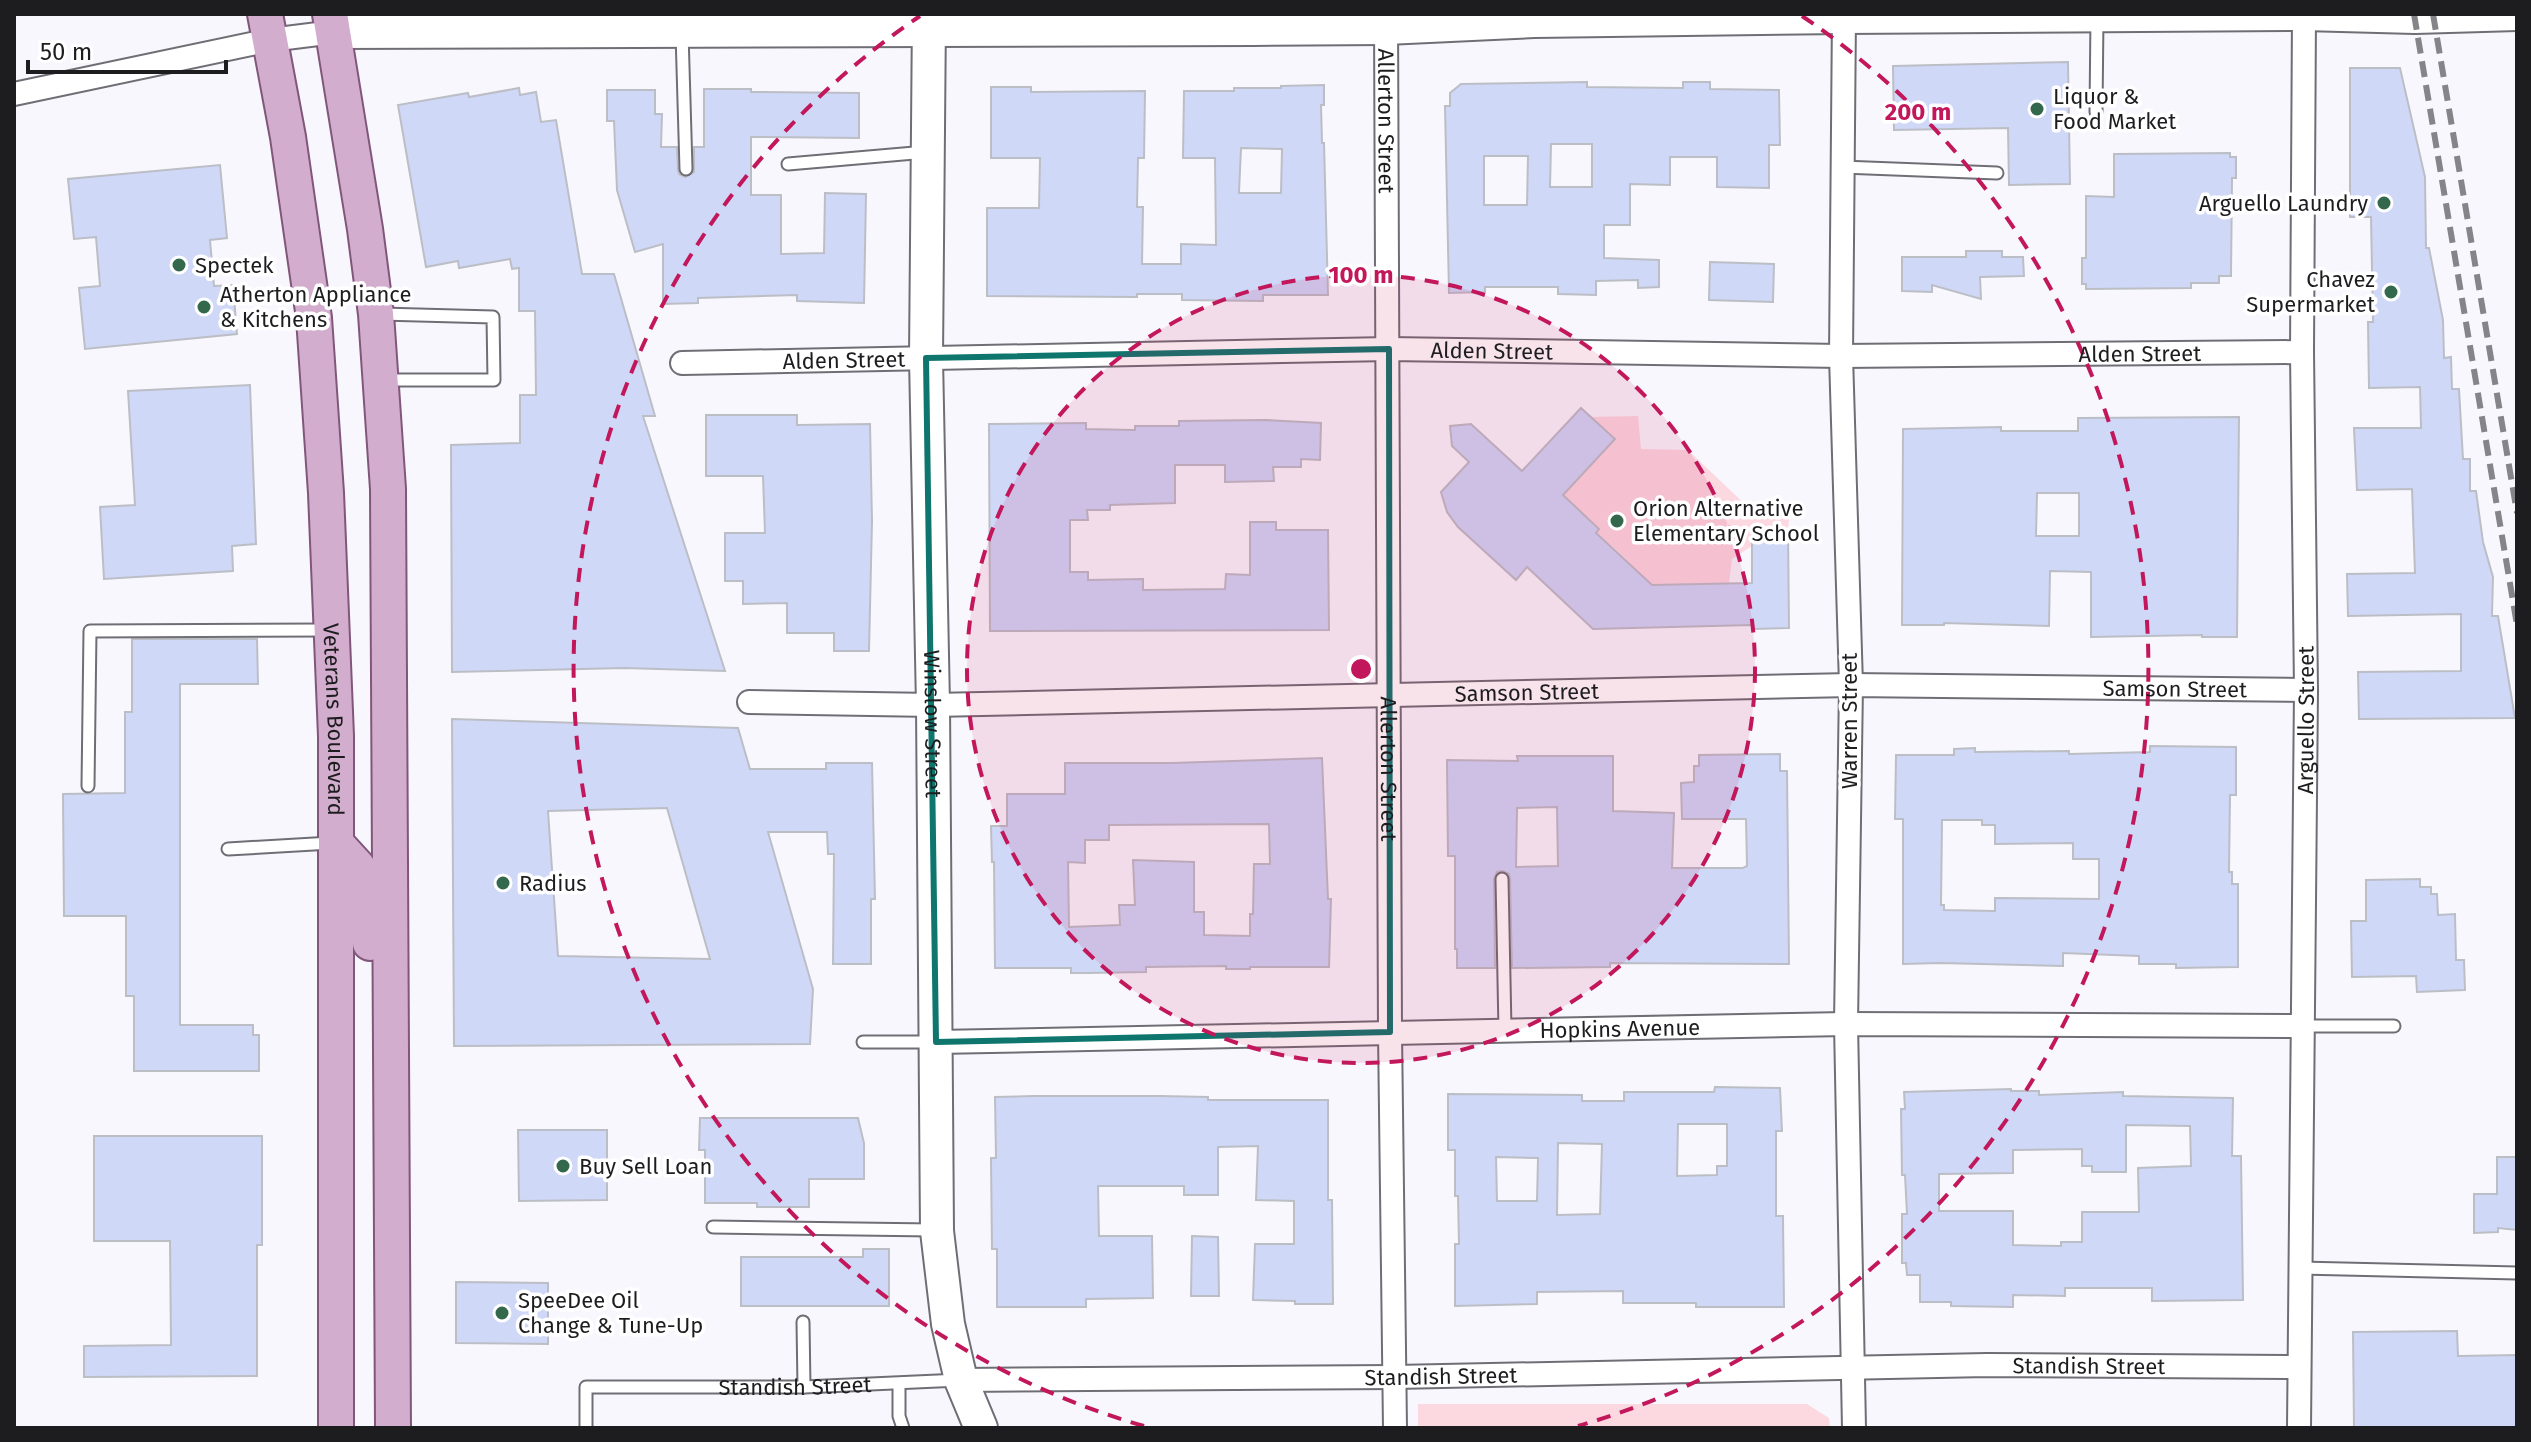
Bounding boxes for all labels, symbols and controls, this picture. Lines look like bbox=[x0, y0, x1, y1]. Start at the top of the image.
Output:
scale bar bbox=[28, 24, 226, 74]
text: 50 m bbox=[40, 38, 92, 66]
street label: Allerton Street bbox=[1373, 49, 1400, 194]
place label: Liquor & Food Market bbox=[2053, 83, 2176, 135]
text: 200 m bbox=[1885, 98, 1951, 126]
marker: Liquor & Food Market bbox=[2028, 100, 2046, 118]
place label: Arguello Laundry bbox=[2199, 190, 2368, 217]
marker: Arguello Laundry bbox=[2375, 194, 2393, 212]
place label: Spectek bbox=[195, 252, 274, 279]
marker: Spectek bbox=[170, 256, 188, 274]
text: 100 m bbox=[1328, 261, 1394, 289]
place label: Chavez Supermarket bbox=[2246, 266, 2375, 318]
place label: Atherton Appliance & Kitchens bbox=[220, 281, 411, 333]
marker: Chavez Supermarket bbox=[2382, 283, 2400, 301]
marker: Atherton Appliance & Kitchens bbox=[195, 298, 213, 316]
street label: Alden Street bbox=[1430, 336, 1553, 365]
street label: Alden Street bbox=[2078, 339, 2201, 367]
street label: Alden Street bbox=[782, 345, 906, 375]
place label: Orion Alternative Elementary School bbox=[1633, 495, 1819, 547]
marker: Orion Alternative Elementary School bbox=[1608, 512, 1626, 530]
street label: Veterans Boulevard bbox=[318, 623, 350, 816]
street label: Arguello Street bbox=[2292, 646, 2320, 794]
street label: Winslow Street bbox=[918, 650, 947, 798]
street label: Warren Street bbox=[1836, 653, 1863, 789]
centre of rings bbox=[1347, 655, 1375, 683]
street label: Samson Street bbox=[2102, 674, 2247, 703]
street label: Samson Street bbox=[1454, 677, 1599, 707]
street label: Allerton Street bbox=[1375, 696, 1403, 842]
place label: Radius bbox=[519, 870, 587, 897]
marker: Radius bbox=[494, 874, 512, 892]
street label: Hopkins Avenue bbox=[1539, 1013, 1700, 1044]
place label: Buy Sell Loan bbox=[579, 1153, 712, 1180]
marker: Buy Sell Loan bbox=[554, 1157, 572, 1175]
place label: SpeeDee Oil Change & Tune-Up bbox=[518, 1287, 703, 1339]
marker: SpeeDee Oil Change & Tune-Up bbox=[493, 1304, 511, 1322]
street label: Standish Street bbox=[2012, 1352, 2165, 1380]
street label: Standish Street bbox=[1364, 1361, 1518, 1391]
street label: Standish Street bbox=[719, 1370, 872, 1401]

